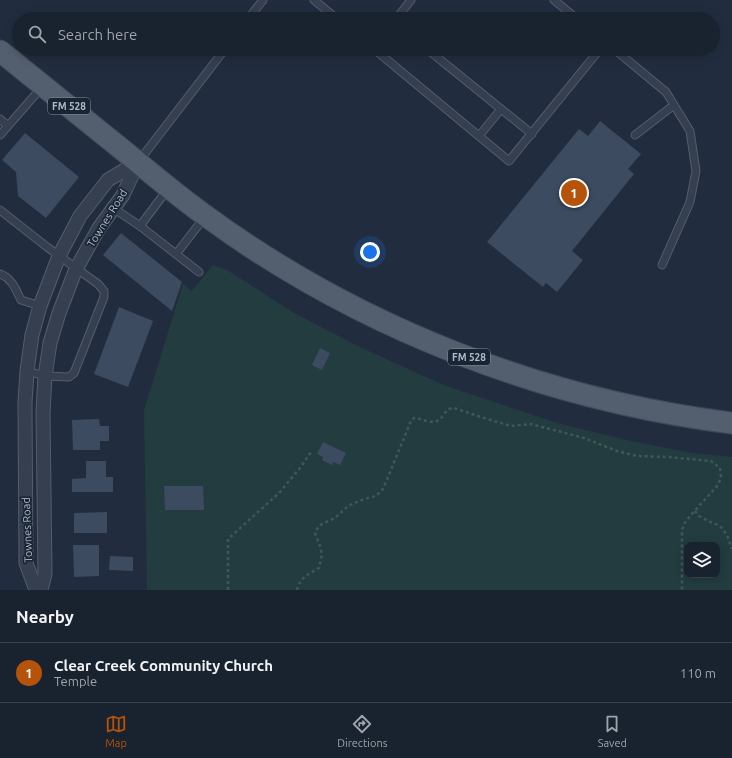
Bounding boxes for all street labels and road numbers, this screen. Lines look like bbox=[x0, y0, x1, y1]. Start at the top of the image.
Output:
road number: FM 528 bbox=[48, 98, 90, 114]
street label: Townes Road bbox=[85, 187, 129, 249]
road number: FM 528 bbox=[448, 349, 490, 365]
street label: Townes Road bbox=[20, 497, 34, 563]

